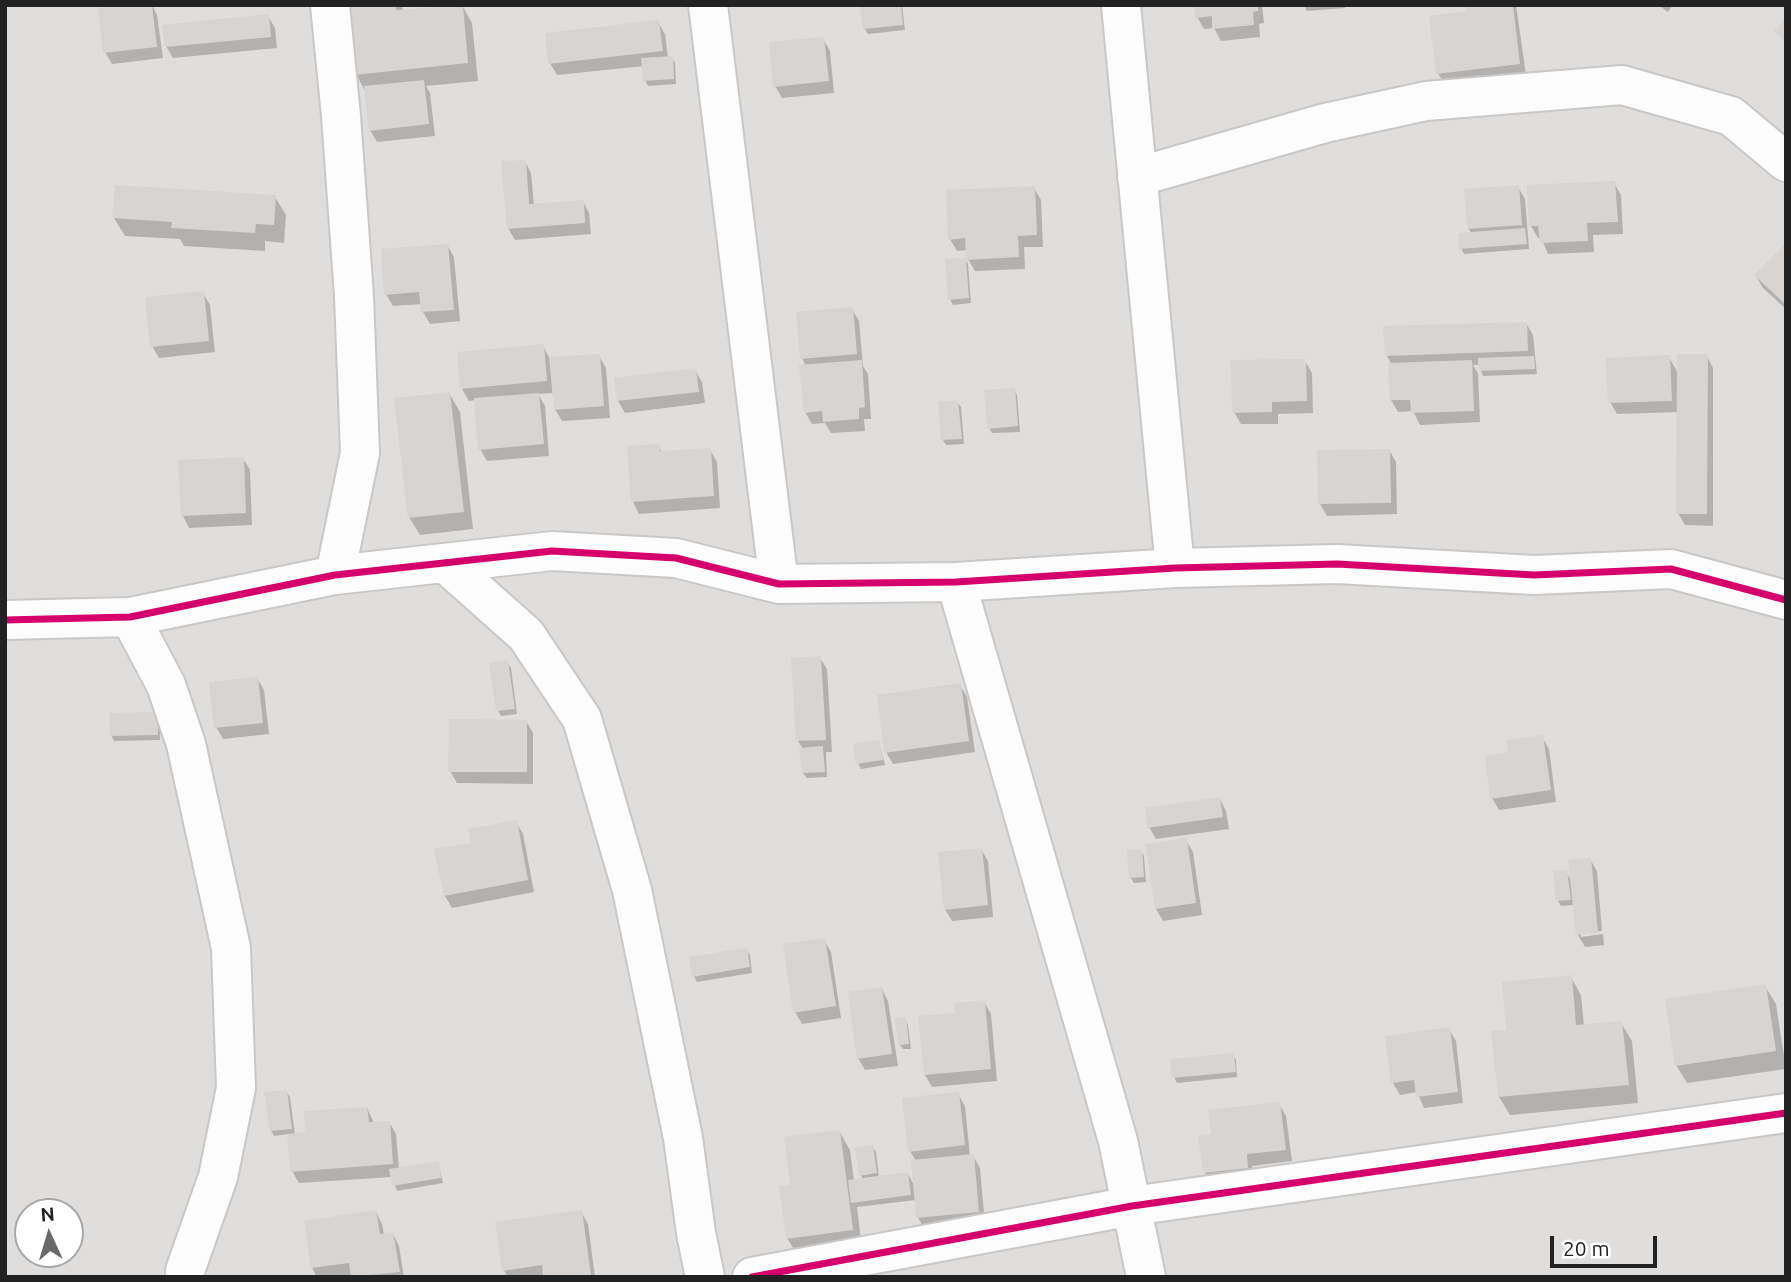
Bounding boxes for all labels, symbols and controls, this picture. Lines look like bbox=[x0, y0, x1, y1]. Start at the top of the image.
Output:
north arrow bbox=[14, 1198, 84, 1268]
text: N bbox=[40, 1203, 56, 1226]
scale bar bbox=[1553, 1222, 1660, 1266]
text: 20 m bbox=[1563, 1236, 1610, 1260]

